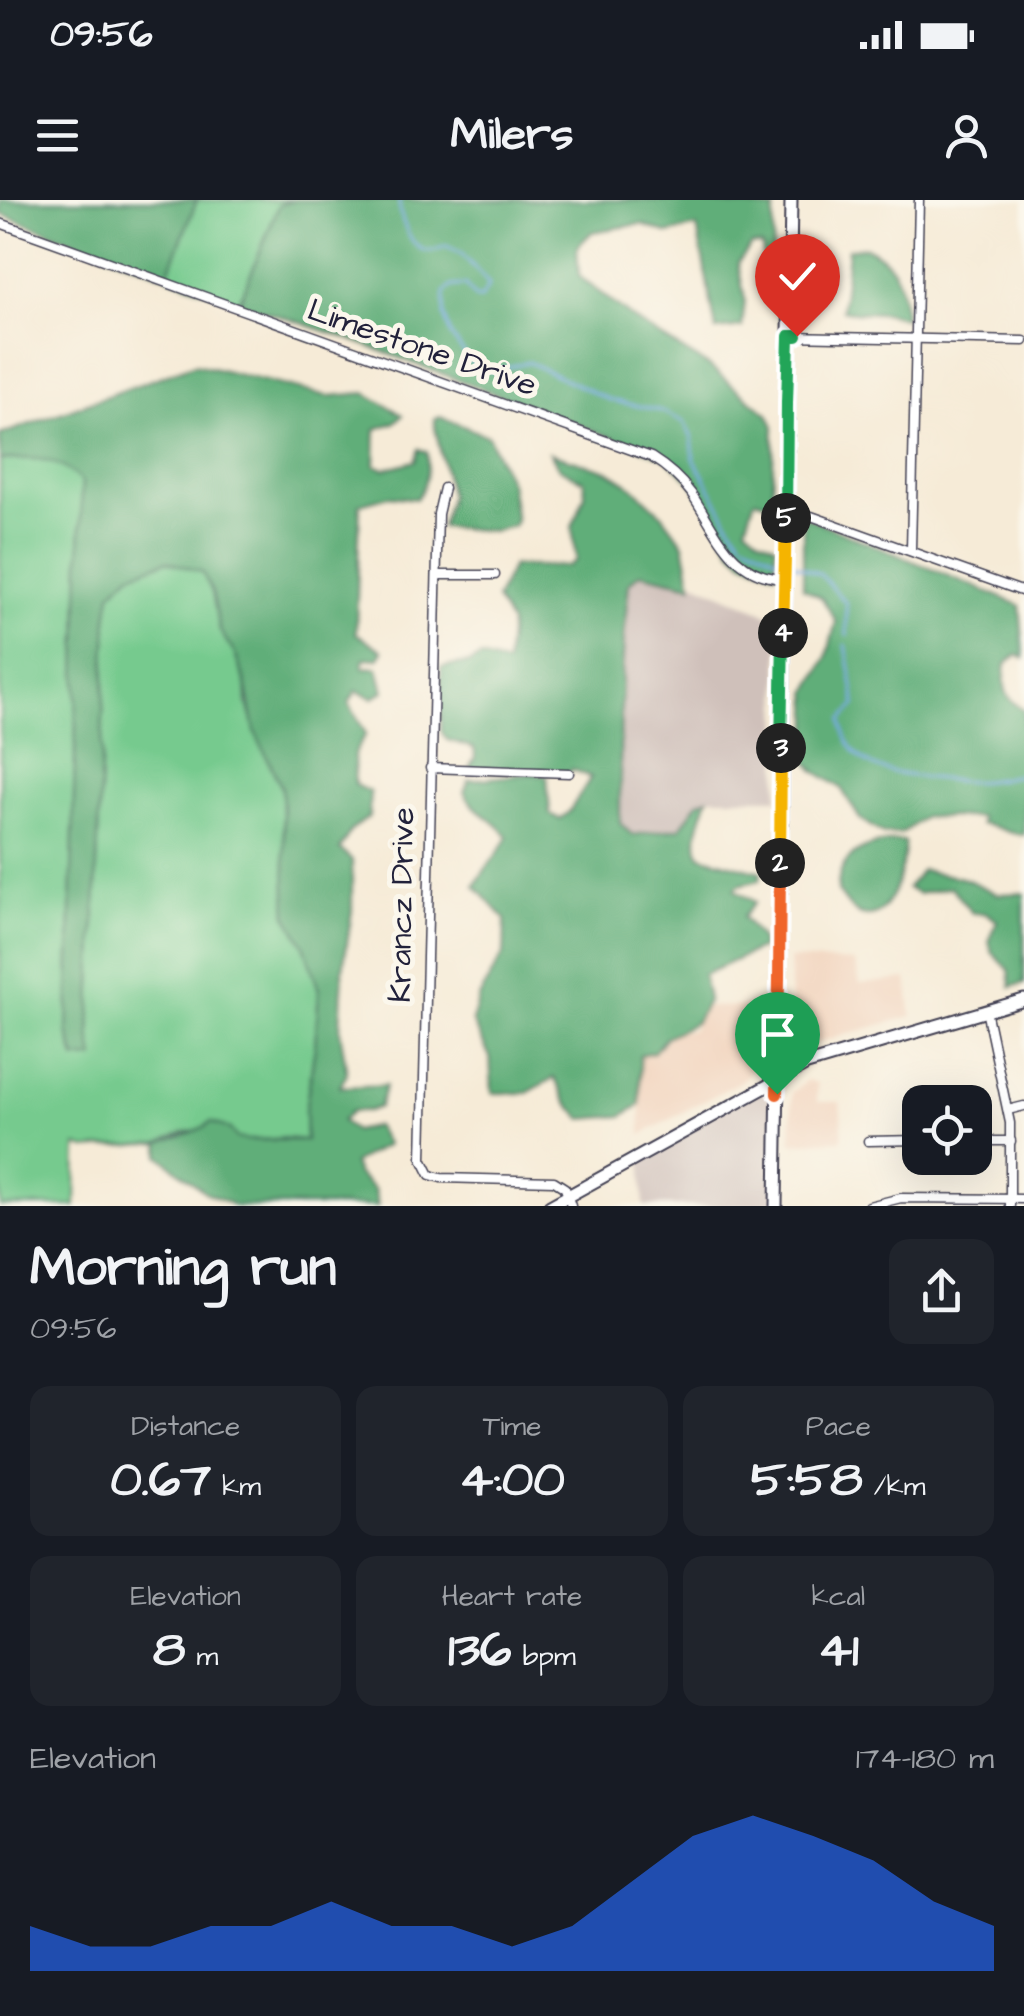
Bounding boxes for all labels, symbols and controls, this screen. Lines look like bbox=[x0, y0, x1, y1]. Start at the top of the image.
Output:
text: 09:56 bbox=[50, 9, 153, 61]
text: Milers bbox=[451, 104, 573, 166]
icon: menu bbox=[30, 108, 85, 163]
icon: person bbox=[939, 108, 994, 163]
pin bbox=[755, 234, 840, 337]
icon: check bbox=[770, 249, 825, 304]
street label: Limestone Drive bbox=[301, 288, 543, 408]
pin: 5 bbox=[761, 493, 811, 543]
text: 5 bbox=[776, 498, 796, 537]
pin: 4 bbox=[758, 608, 808, 658]
text: 4 bbox=[773, 613, 793, 652]
pin: 3 bbox=[756, 723, 806, 773]
text: 3 bbox=[774, 728, 788, 767]
street label: Krancz Drive bbox=[378, 807, 426, 1003]
pin: 2 bbox=[755, 838, 805, 888]
text: 2 bbox=[772, 843, 788, 882]
pin bbox=[735, 992, 820, 1095]
icon: arrive bbox=[750, 1007, 805, 1062]
map controls bbox=[902, 1085, 992, 1175]
button: locate bbox=[902, 1085, 992, 1175]
text: Morning run bbox=[30, 1230, 336, 1306]
button: share bbox=[889, 1239, 994, 1344]
text: 09:56 bbox=[30, 1306, 116, 1351]
text: Distance bbox=[131, 1407, 240, 1446]
text: Time bbox=[483, 1407, 541, 1446]
text: Pace bbox=[806, 1407, 871, 1446]
text: 0.67 bbox=[110, 1446, 211, 1515]
text: 4:00 bbox=[459, 1446, 565, 1515]
text: 5:58 bbox=[751, 1446, 863, 1515]
text: km bbox=[211, 1467, 261, 1506]
text: /km bbox=[863, 1467, 926, 1506]
text: Elevation bbox=[131, 1577, 241, 1616]
text: Heart rate bbox=[442, 1577, 582, 1616]
text: kcal bbox=[812, 1577, 865, 1616]
text: 8 bbox=[153, 1616, 185, 1685]
text: 136 bbox=[448, 1616, 511, 1685]
text: 41 bbox=[818, 1616, 859, 1685]
text: m bbox=[185, 1637, 218, 1676]
text: bpm bbox=[511, 1637, 576, 1676]
text: Elevation bbox=[30, 1736, 156, 1781]
text: 174–180 m bbox=[856, 1736, 994, 1781]

